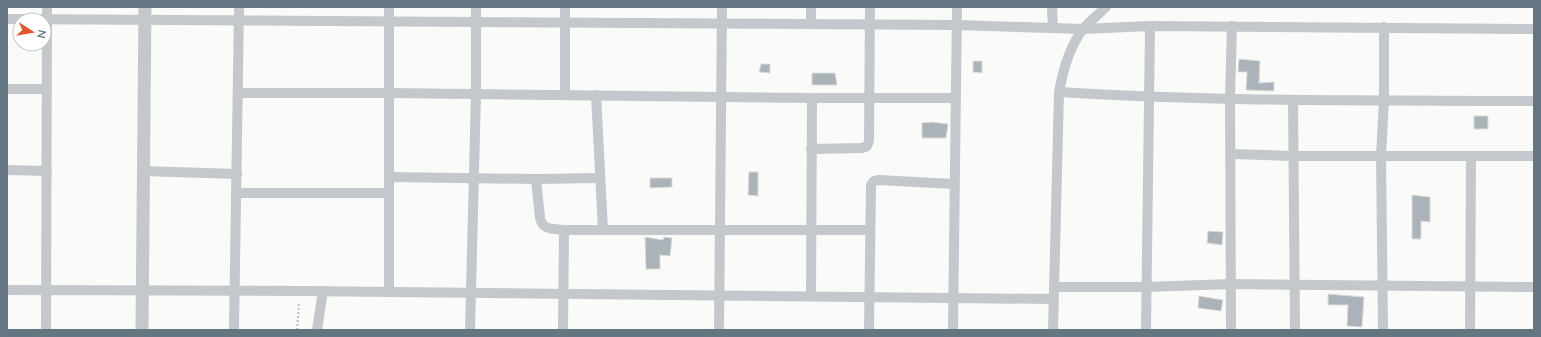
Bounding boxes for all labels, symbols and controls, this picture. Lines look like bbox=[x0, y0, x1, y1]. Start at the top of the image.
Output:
north arrow bbox=[12, 12, 52, 52]
text: N bbox=[34, 29, 49, 40]

